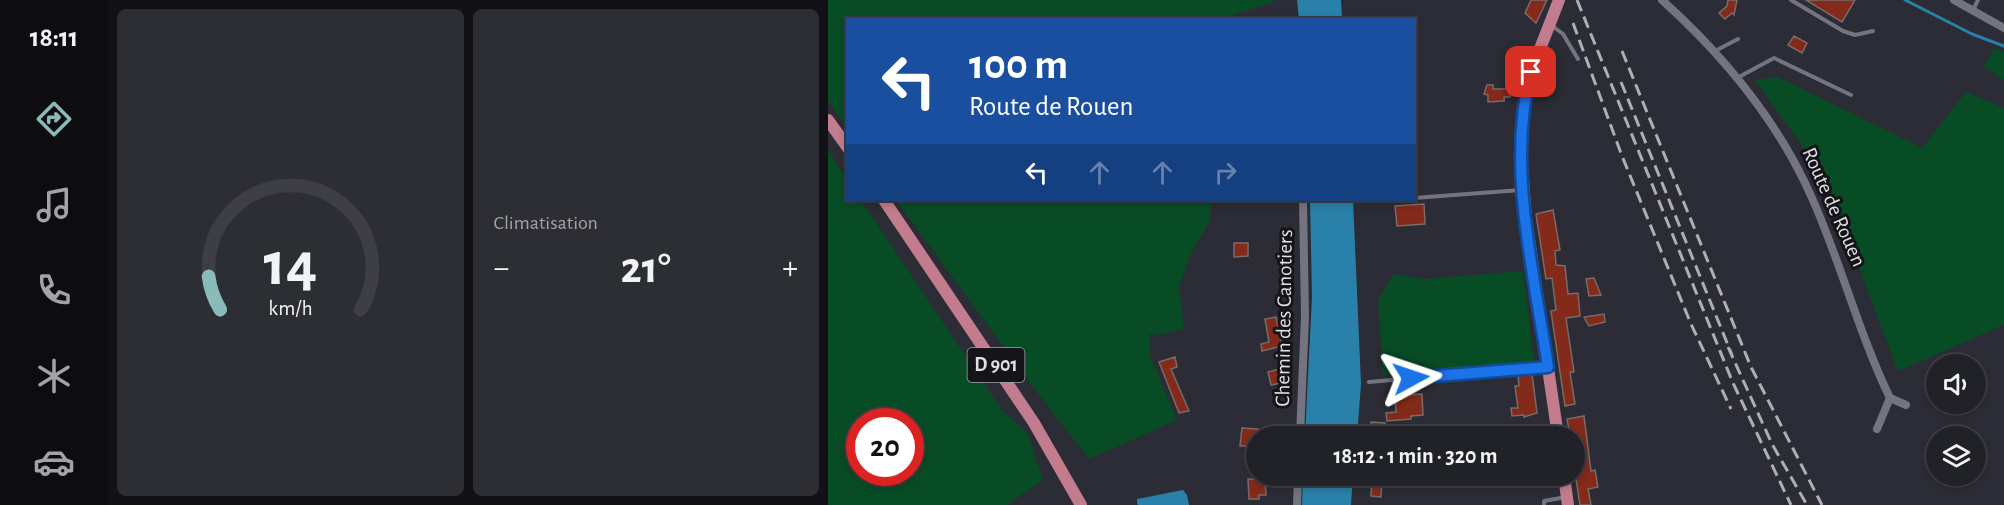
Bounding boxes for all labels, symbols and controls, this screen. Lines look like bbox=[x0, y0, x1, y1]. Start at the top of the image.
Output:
text: 18:11 bbox=[30, 24, 78, 51]
icon: left bbox=[870, 42, 948, 120]
text: 100 m bbox=[969, 44, 1068, 86]
pin bbox=[1505, 46, 1556, 97]
icon: arrive bbox=[1514, 55, 1547, 88]
text: Route de Rouen bbox=[969, 93, 1133, 120]
icon: directions bbox=[33, 98, 75, 140]
street label: Route de Rouen bbox=[1798, 144, 1870, 270]
icon: left bbox=[1020, 156, 1053, 189]
icon: ahead bbox=[1083, 156, 1116, 189]
icon: ahead bbox=[1146, 156, 1179, 189]
icon: right bbox=[1209, 156, 1242, 189]
icon: music bbox=[33, 184, 75, 226]
text: Climatisation bbox=[494, 213, 598, 233]
street label: Chemin des Canotiers bbox=[1272, 229, 1296, 407]
text: 14 bbox=[263, 234, 317, 296]
text: 21° bbox=[620, 246, 671, 291]
text: − bbox=[494, 252, 509, 285]
text: + bbox=[782, 252, 798, 285]
icon: phone bbox=[33, 269, 75, 311]
text: km/h bbox=[268, 298, 312, 319]
position arrow bbox=[1379, 346, 1443, 410]
road number: D 901 bbox=[968, 348, 1024, 382]
map controls bbox=[1926, 354, 1986, 486]
button: sound bbox=[1926, 354, 1986, 414]
icon: climate bbox=[33, 355, 75, 397]
speed limit sign: 20 bbox=[846, 408, 924, 486]
button: layers bbox=[1926, 426, 1986, 486]
icon: car bbox=[33, 441, 75, 483]
text: 18:12 · 1 min · 320 m bbox=[1333, 445, 1498, 467]

